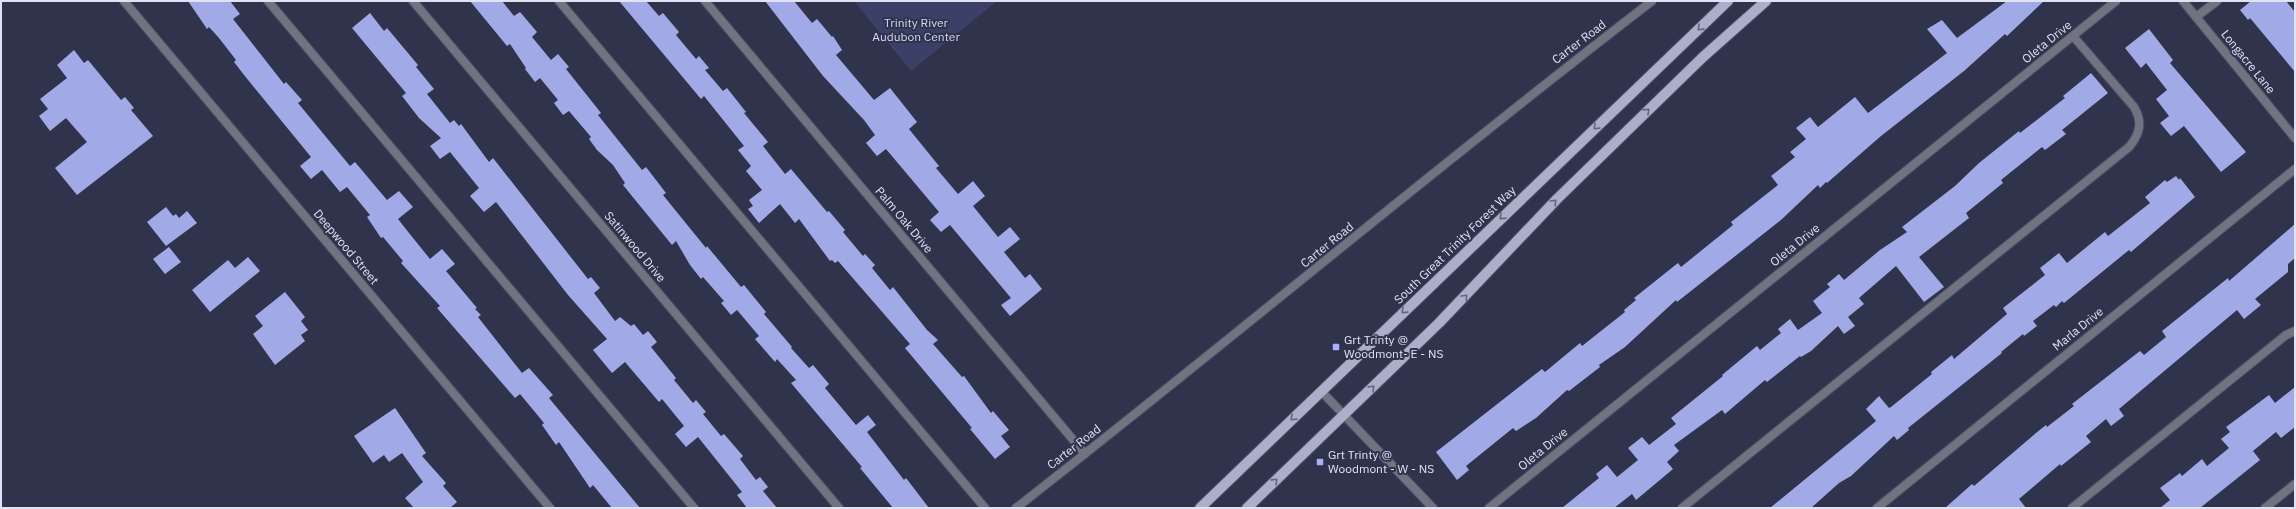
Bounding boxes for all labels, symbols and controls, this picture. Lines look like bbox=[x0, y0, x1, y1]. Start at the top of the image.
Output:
park label: Trinity River Audubon Center bbox=[872, 15, 960, 44]
street label: Carter Road bbox=[1549, 16, 1609, 67]
street label: Oleta Drive bbox=[2019, 17, 2075, 66]
one-way arrow bbox=[1697, 23, 1705, 31]
street label: Longacre Lane bbox=[2218, 27, 2279, 97]
one-way arrow bbox=[1642, 109, 1650, 116]
one-way arrow bbox=[1593, 123, 1601, 130]
street label: South Great Trinity Forest Way bbox=[1391, 182, 1519, 307]
street label: Palm Oak Drive bbox=[872, 183, 937, 256]
one-way arrow bbox=[1549, 199, 1557, 207]
street label: Deepwood Street bbox=[311, 206, 382, 287]
street label: Satinwood Drive bbox=[601, 208, 670, 285]
one-way arrow bbox=[1499, 213, 1507, 220]
street label: Carter Road bbox=[1297, 219, 1356, 271]
street label: Oleta Drive bbox=[1767, 220, 1823, 269]
one-way arrow bbox=[1460, 294, 1467, 302]
street label: Marla Drive bbox=[2049, 303, 2106, 354]
one-way arrow bbox=[1401, 306, 1409, 314]
place label: Grt Trinty @ Woodmont- E - NS bbox=[1344, 332, 1443, 361]
marker: Grt Trinty @ Woodmont- E - NS bbox=[1331, 342, 1341, 352]
one-way arrow bbox=[1367, 385, 1375, 393]
one-way arrow bbox=[1290, 413, 1298, 421]
street label: Carter Road bbox=[1044, 421, 1103, 472]
street label: Oleta Drive bbox=[1515, 424, 1571, 473]
place label: Grt Trinty @ Woodmont - W - NS bbox=[1328, 447, 1434, 476]
marker: Grt Trinty @ Woodmont - W - NS bbox=[1315, 457, 1325, 467]
one-way arrow bbox=[1270, 478, 1278, 486]

